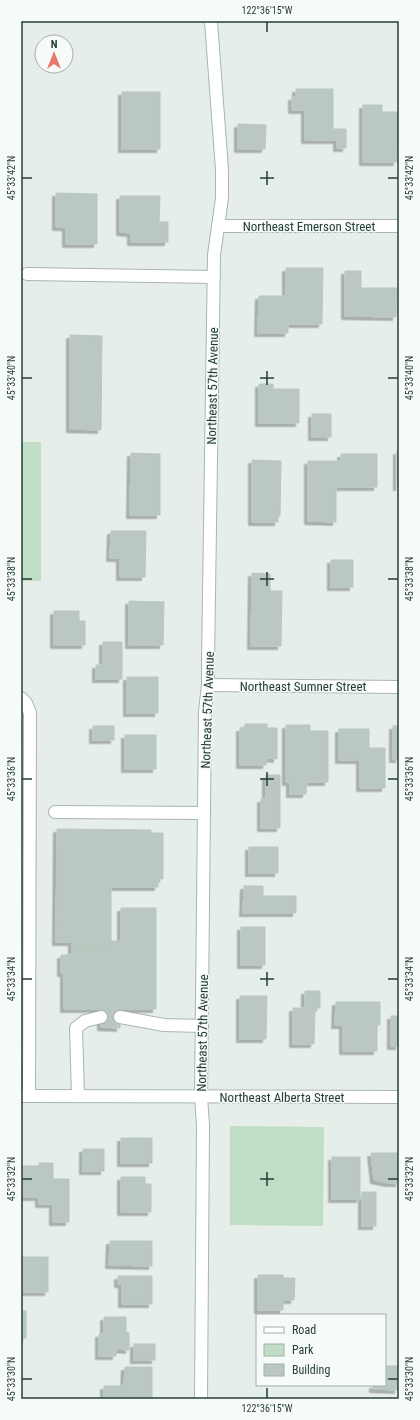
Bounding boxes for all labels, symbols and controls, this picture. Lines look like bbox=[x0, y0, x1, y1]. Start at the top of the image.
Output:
text: 122°36'15"W bbox=[242, 5, 293, 16]
north arrow bbox=[34, 34, 74, 74]
text: N bbox=[51, 38, 58, 51]
text: 45°33'42"N bbox=[6, 156, 17, 200]
text: 45°33'42"N bbox=[404, 156, 415, 200]
street label: Northeast Emerson Street bbox=[243, 219, 375, 234]
street label: Northeast 57th Avenue bbox=[204, 327, 221, 445]
text: 45°33'40"N bbox=[6, 356, 17, 400]
text: 45°33'40"N bbox=[404, 356, 415, 400]
text: 45°33'38"N bbox=[6, 557, 17, 601]
text: 45°33'38"N bbox=[404, 557, 415, 601]
street label: Northeast 57th Avenue bbox=[198, 651, 217, 769]
street label: Northeast Sumner Street bbox=[240, 679, 366, 694]
text: 45°33'36"N bbox=[6, 757, 17, 801]
text: 45°33'36"N bbox=[404, 757, 415, 801]
text: 45°33'34"N bbox=[6, 957, 17, 1001]
text: 45°33'34"N bbox=[404, 957, 415, 1001]
street label: Northeast 57th Avenue bbox=[194, 974, 211, 1092]
street label: Northeast Alberta Street bbox=[220, 1090, 345, 1105]
text: 45°33'32"N bbox=[6, 1157, 17, 1201]
text: 45°33'32"N bbox=[404, 1157, 415, 1201]
legend bbox=[256, 1314, 386, 1386]
text: Road bbox=[292, 1323, 316, 1337]
text: Park bbox=[292, 1343, 314, 1357]
text: 45°33'30"N bbox=[6, 1357, 17, 1401]
text: 45°33'30"N bbox=[404, 1357, 415, 1401]
text: Building bbox=[292, 1363, 330, 1377]
text: 122°36'15"W bbox=[242, 1403, 293, 1414]

